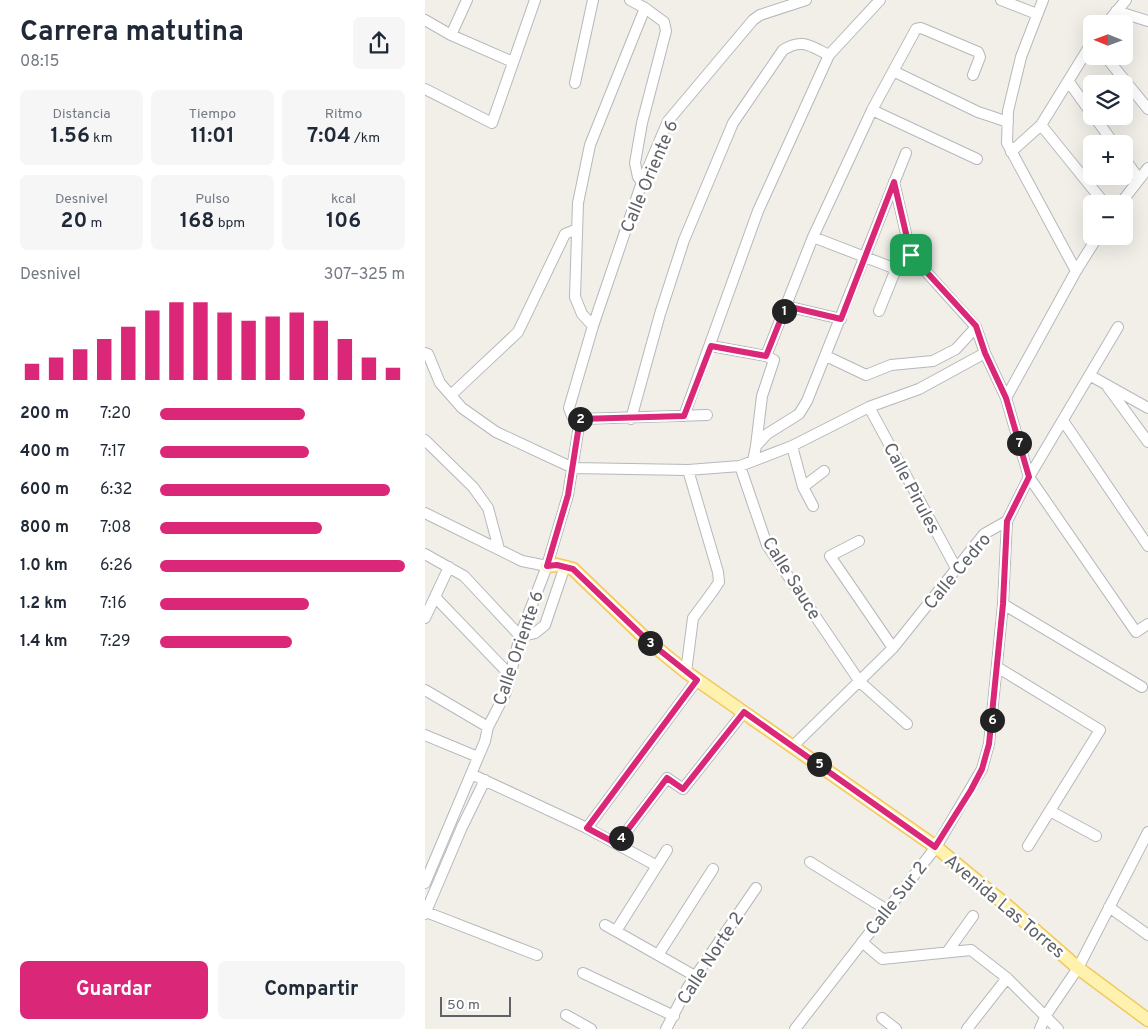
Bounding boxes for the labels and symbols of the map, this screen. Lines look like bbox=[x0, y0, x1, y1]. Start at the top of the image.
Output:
north arrow bbox=[1083, 15, 1133, 65]
street label: Calle Oriente 6 bbox=[616, 117, 684, 236]
pin bbox=[890, 234, 932, 276]
pin: 1 bbox=[771, 298, 797, 324]
pin: 2 bbox=[567, 406, 593, 432]
pin: 7 bbox=[1007, 430, 1031, 456]
street label: Calle Pirules bbox=[877, 439, 944, 538]
street label: Calle Cedro bbox=[919, 529, 997, 615]
street label: Calle Sauce bbox=[756, 533, 825, 625]
street label: Calle Oriente 6 bbox=[489, 588, 550, 709]
pin: 3 bbox=[637, 630, 663, 656]
pin: 6 bbox=[979, 708, 1005, 732]
pin: 5 bbox=[807, 752, 831, 776]
pin: 4 bbox=[609, 826, 633, 850]
street label: Avenida Las Torres bbox=[939, 850, 1069, 964]
street label: Calle Sur 2 bbox=[861, 857, 933, 941]
street label: Calle Norte 2 bbox=[673, 908, 750, 1010]
scale bar bbox=[440, 994, 511, 1017]

